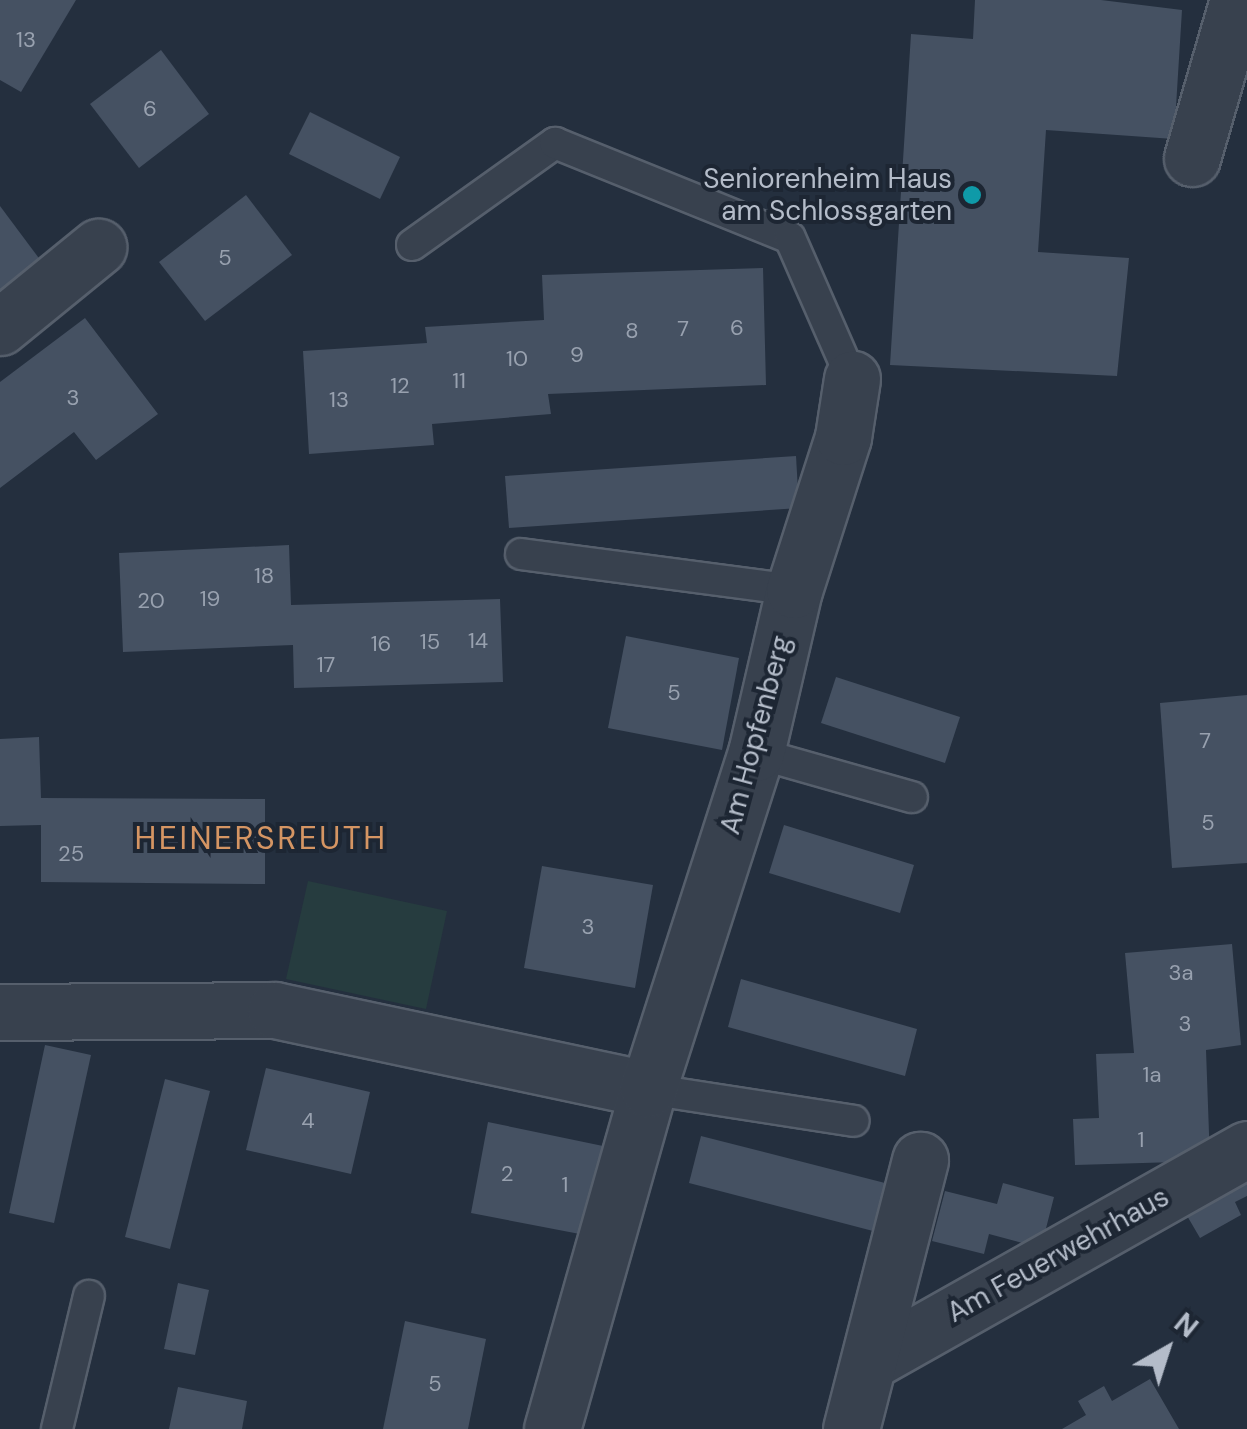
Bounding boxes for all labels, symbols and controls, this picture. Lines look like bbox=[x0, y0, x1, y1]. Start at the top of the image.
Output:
house number: 13 bbox=[16, 27, 36, 53]
house number: 6 bbox=[143, 96, 157, 122]
place label: Seniorenheim Haus am Schlossgarten bbox=[703, 162, 952, 228]
marker: Seniorenheim Haus am Schlossgarten bbox=[961, 184, 983, 206]
house number: 5 bbox=[218, 245, 232, 271]
house number: 6 bbox=[730, 315, 744, 341]
house number: 7 bbox=[677, 316, 689, 342]
house number: 8 bbox=[625, 318, 639, 344]
house number: 9 bbox=[570, 342, 584, 368]
house number: 10 bbox=[506, 346, 528, 372]
house number: 11 bbox=[452, 368, 466, 394]
house number: 12 bbox=[390, 373, 410, 399]
house number: 3 bbox=[66, 385, 80, 411]
house number: 13 bbox=[329, 387, 349, 413]
house number: 18 bbox=[254, 563, 274, 589]
house number: 19 bbox=[200, 586, 220, 612]
house number: 20 bbox=[137, 588, 165, 614]
house number: 14 bbox=[468, 628, 488, 654]
house number: 15 bbox=[420, 629, 440, 655]
house number: 16 bbox=[371, 631, 391, 657]
street label: Am Hopfenberg bbox=[713, 632, 799, 838]
house number: 17 bbox=[317, 652, 335, 678]
house number: 5 bbox=[667, 680, 681, 706]
house number: 7 bbox=[1199, 728, 1211, 754]
house number: 5 bbox=[1201, 810, 1215, 836]
district label: HEINERSREUTH bbox=[135, 819, 387, 857]
house number: 25 bbox=[58, 841, 84, 867]
house number: 3 bbox=[581, 914, 595, 940]
house number: 3a bbox=[1169, 960, 1193, 986]
house number: 3 bbox=[1178, 1011, 1192, 1037]
house number: 1a bbox=[1143, 1062, 1161, 1088]
house number: 4 bbox=[301, 1108, 315, 1134]
house number: 1 bbox=[1138, 1127, 1144, 1153]
house number: 2 bbox=[501, 1161, 513, 1187]
house number: 1 bbox=[562, 1172, 568, 1198]
street label: Am Feuerwehrhaus bbox=[941, 1180, 1175, 1330]
north arrow bbox=[1117, 1299, 1217, 1399]
text: N bbox=[1167, 1304, 1206, 1346]
house number: 5 bbox=[428, 1371, 442, 1397]

